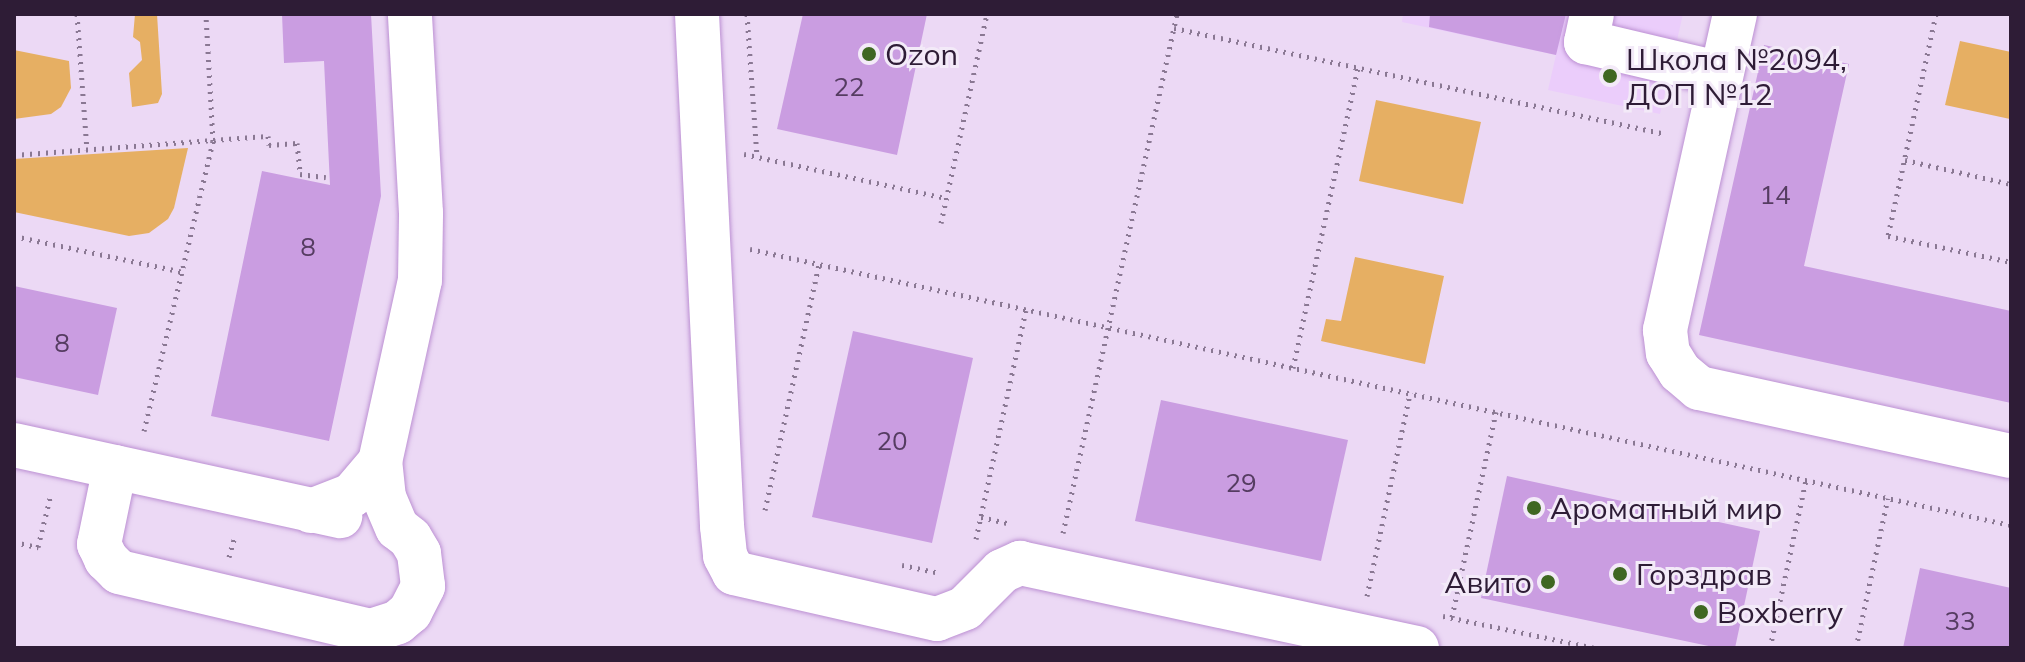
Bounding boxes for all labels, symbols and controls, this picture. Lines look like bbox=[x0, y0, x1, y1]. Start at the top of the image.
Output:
place label: Ozon bbox=[885, 36, 958, 72]
place label: Школа №2094, ДОП №12 bbox=[1626, 41, 1847, 112]
marker: Ozon bbox=[860, 45, 878, 63]
marker: Школа №2094, ДОП №12 bbox=[1601, 67, 1619, 85]
house number: 22 bbox=[833, 71, 865, 103]
house number: 14 bbox=[1759, 179, 1791, 211]
house number: 8 bbox=[300, 231, 316, 263]
house number: 8 bbox=[54, 327, 70, 359]
house number: 20 bbox=[876, 425, 908, 457]
house number: 29 bbox=[1225, 467, 1257, 499]
place label: Ароматный мир bbox=[1550, 490, 1782, 526]
marker: Ароматный мир bbox=[1525, 499, 1543, 517]
place label: Горздрав bbox=[1636, 556, 1772, 592]
place label: Авито bbox=[1444, 564, 1532, 600]
marker: Горздрав bbox=[1611, 565, 1629, 583]
marker: Авито bbox=[1539, 573, 1557, 591]
place label: Boxberry bbox=[1717, 594, 1843, 630]
marker: Boxberry bbox=[1692, 603, 1710, 621]
house number: 33 bbox=[1944, 605, 1976, 637]

